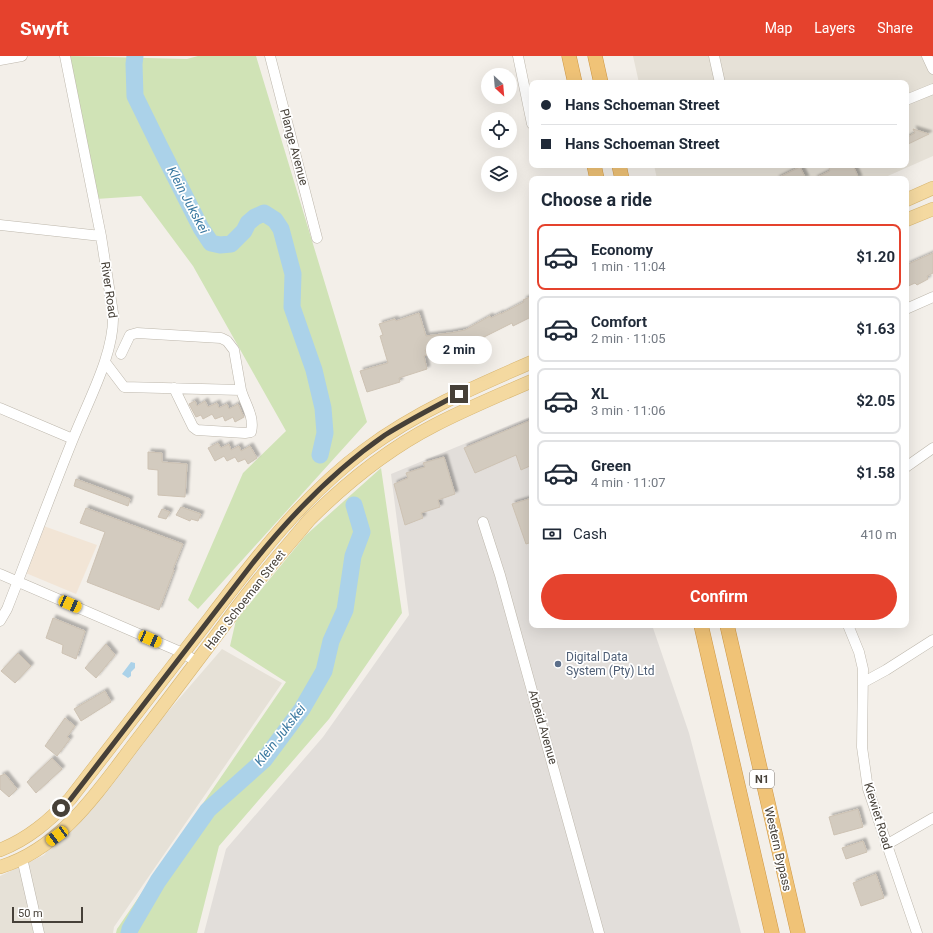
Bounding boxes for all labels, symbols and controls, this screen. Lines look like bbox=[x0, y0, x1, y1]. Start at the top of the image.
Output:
text: Swyft bbox=[20, 17, 69, 40]
text: Map bbox=[765, 20, 792, 36]
text: Layers bbox=[814, 20, 855, 36]
text: Share bbox=[877, 20, 913, 36]
north arrow bbox=[481, 68, 517, 104]
map controls bbox=[481, 68, 517, 192]
text: Hans Schoeman Street bbox=[565, 96, 720, 114]
street label: Plange Avenue bbox=[277, 107, 311, 187]
button: locate bbox=[481, 112, 517, 148]
text: Hans Schoeman Street bbox=[565, 135, 720, 153]
button: layers bbox=[481, 156, 517, 192]
water label: Klein Jukskei bbox=[164, 164, 212, 237]
text: Choose a ride bbox=[541, 189, 652, 210]
icon: car bbox=[543, 239, 579, 275]
text: Economy bbox=[591, 241, 653, 259]
text: $1.20 bbox=[856, 248, 895, 266]
text: 1 min · 11:04 bbox=[591, 259, 666, 274]
street label: River Road bbox=[98, 261, 120, 319]
icon: car bbox=[543, 311, 579, 347]
text: Comfort bbox=[591, 313, 647, 331]
text: $1.63 bbox=[856, 320, 895, 338]
text: 2 min · 11:05 bbox=[591, 331, 666, 346]
callout: 2 min bbox=[426, 336, 492, 364]
text: 2 min bbox=[443, 342, 475, 357]
icon: car bbox=[543, 383, 579, 419]
route end bbox=[450, 385, 468, 403]
text: XL bbox=[591, 385, 609, 403]
text: $2.05 bbox=[856, 392, 895, 410]
text: 3 min · 11:06 bbox=[591, 403, 666, 418]
icon: car bbox=[543, 455, 579, 491]
text: Green bbox=[591, 457, 631, 475]
text: $1.58 bbox=[856, 464, 895, 482]
text: 4 min · 11:07 bbox=[591, 475, 666, 490]
icon: cash bbox=[541, 523, 563, 545]
text: Cash bbox=[573, 525, 607, 543]
text: 410 m bbox=[860, 527, 897, 542]
street label: Hans Schoeman Street bbox=[202, 547, 288, 653]
button: Confirm bbox=[541, 574, 897, 620]
car bbox=[57, 594, 83, 614]
car bbox=[137, 629, 163, 649]
place label: Digital Data System (Pty) Ltd bbox=[566, 650, 654, 678]
marker: Digital Data System (Pty) Ltd bbox=[553, 659, 563, 669]
street label: Arbeid Avenue bbox=[526, 688, 560, 766]
water label: Klein Jukskei bbox=[251, 701, 309, 769]
road number: N1 bbox=[750, 770, 774, 788]
street label: Kiewiet Road bbox=[861, 781, 895, 851]
route start bbox=[52, 799, 70, 817]
street label: Western Bypass bbox=[762, 806, 794, 892]
car bbox=[44, 824, 70, 848]
scale bar bbox=[12, 905, 83, 924]
text: 50 m bbox=[18, 907, 43, 920]

